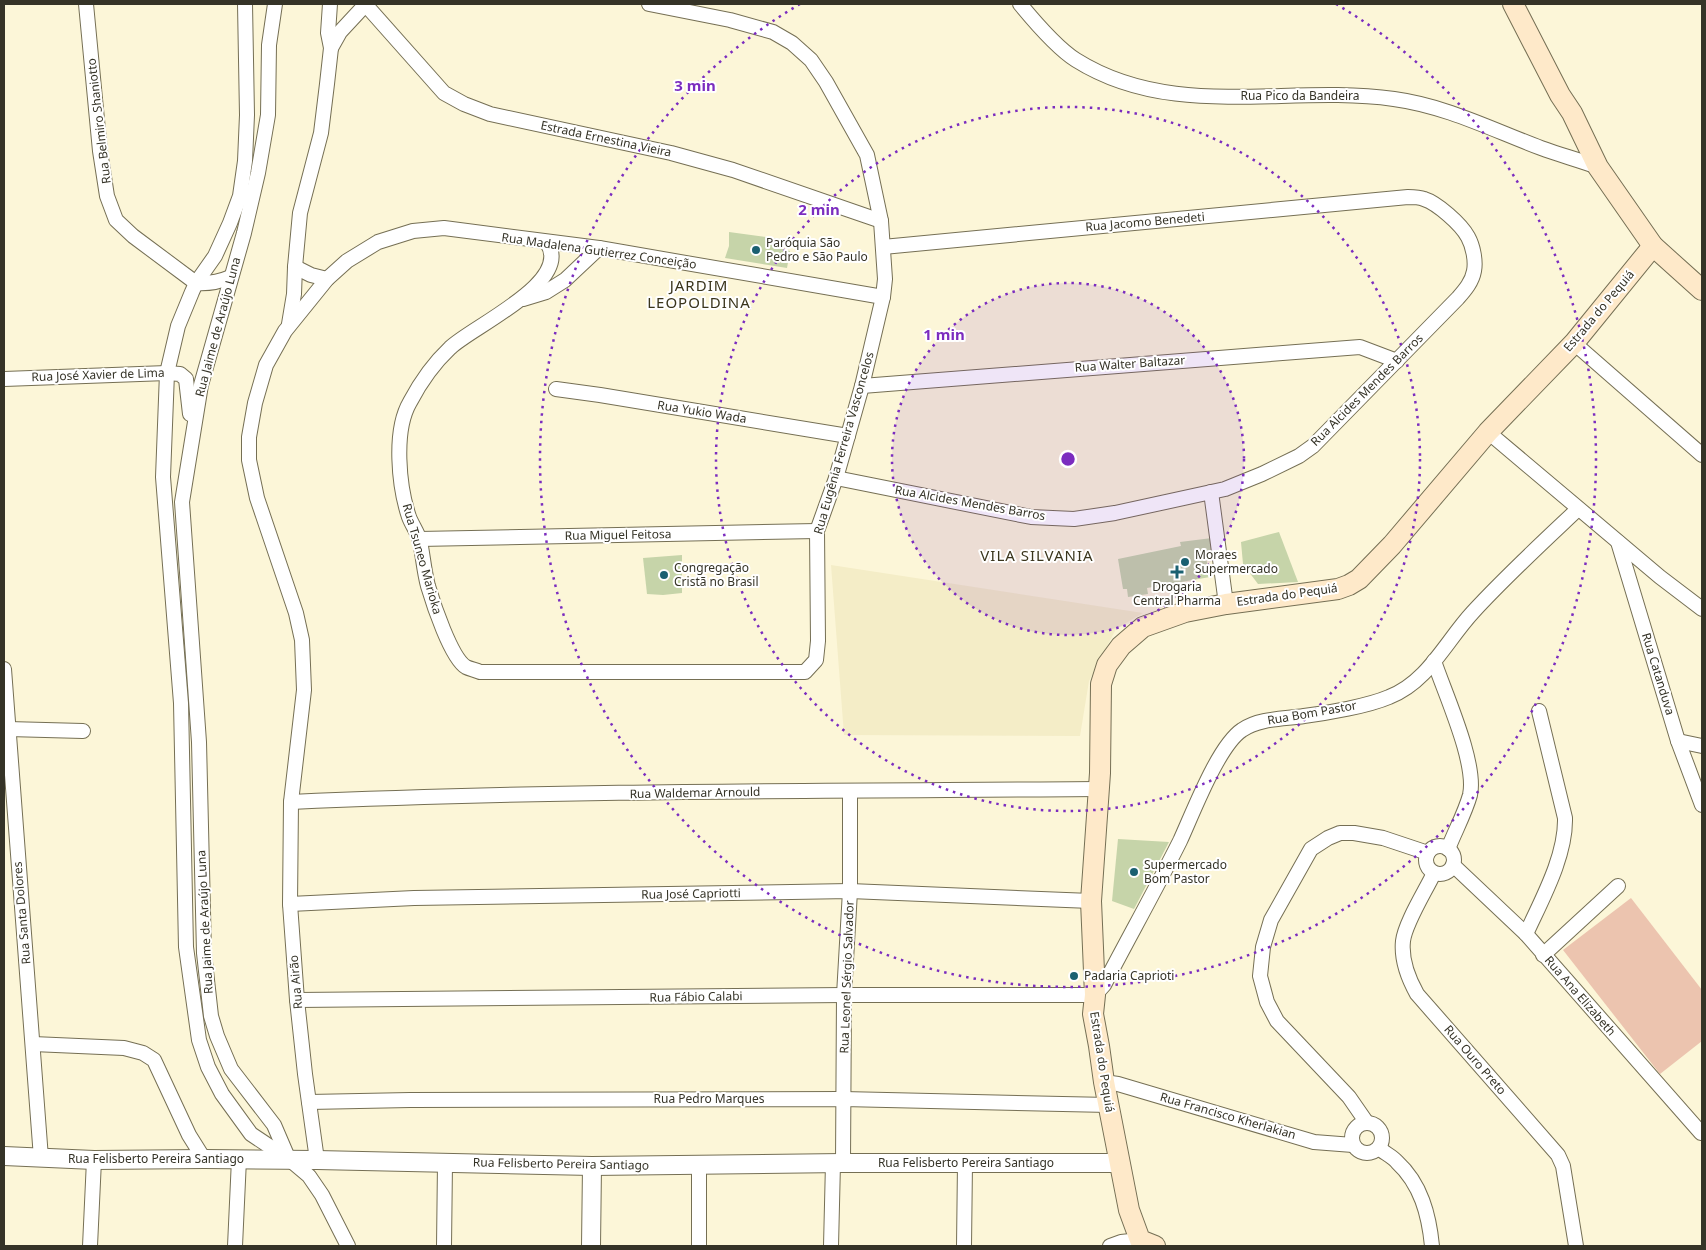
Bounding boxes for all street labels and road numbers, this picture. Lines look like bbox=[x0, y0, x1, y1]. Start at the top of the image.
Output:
street label: Rua Belmiro Shaniotto bbox=[82, 57, 115, 185]
street label: Rua Pico da Bandeira bbox=[1240, 87, 1360, 104]
street label: Estrada Ernestina Vieira bbox=[539, 116, 673, 161]
street label: Rua Jacomo Benedeti bbox=[1085, 208, 1205, 235]
street label: Rua Madalena Gutierrez Conceição bbox=[501, 228, 698, 273]
street label: Rua Jaime de Araújo Luna bbox=[191, 255, 244, 399]
street label: Estrada do Pequiá bbox=[1559, 266, 1638, 355]
street label: Rua Alcides Mendes Barros bbox=[1307, 329, 1427, 450]
street label: Rua Eugênia Ferreira Vasconcelos bbox=[809, 349, 878, 536]
street label: Rua Walter Baltazar bbox=[1074, 351, 1186, 376]
street label: Rua José Xavier de Lima bbox=[31, 364, 165, 385]
street label: Rua Yukio Wada bbox=[656, 396, 748, 427]
street label: Rua Alcides Mendes Barros bbox=[893, 481, 1047, 524]
street label: Rua Tsuneo Marioka bbox=[399, 501, 446, 616]
street label: Rua Miguel Feitosa bbox=[565, 525, 671, 544]
street label: Estrada do Pequiá bbox=[1235, 579, 1339, 610]
street label: Rua Catanduva bbox=[1638, 631, 1679, 717]
street label: Rua Bom Pastor bbox=[1266, 696, 1358, 729]
street label: Rua Waldemar Arnould bbox=[629, 783, 761, 802]
street label: Rua Jaime de Araújo Luna bbox=[192, 850, 217, 994]
street label: Rua Santa Dolores bbox=[9, 861, 34, 965]
street label: Rua José Capriotti bbox=[641, 884, 741, 903]
street label: Rua Leonel Sérgio Salvador bbox=[835, 900, 858, 1054]
street label: Rua Ana Elizabeth bbox=[1541, 952, 1620, 1039]
street label: Rua Airão bbox=[285, 954, 306, 1010]
street label: Rua Fábio Calabi bbox=[649, 987, 743, 1006]
street label: Estrada do Pequiá bbox=[1086, 1010, 1119, 1114]
street label: Rua Ouro Preto bbox=[1440, 1021, 1510, 1098]
street label: Rua Francisco Kherlakian bbox=[1158, 1088, 1298, 1143]
street label: Rua Pedro Marques bbox=[654, 1090, 765, 1107]
street label: Rua Felisberto Pereira Santiago bbox=[68, 1150, 244, 1167]
street label: Rua Felisberto Pereira Santiago bbox=[473, 1153, 649, 1174]
street label: Rua Felisberto Pereira Santiago bbox=[878, 1154, 1054, 1171]

